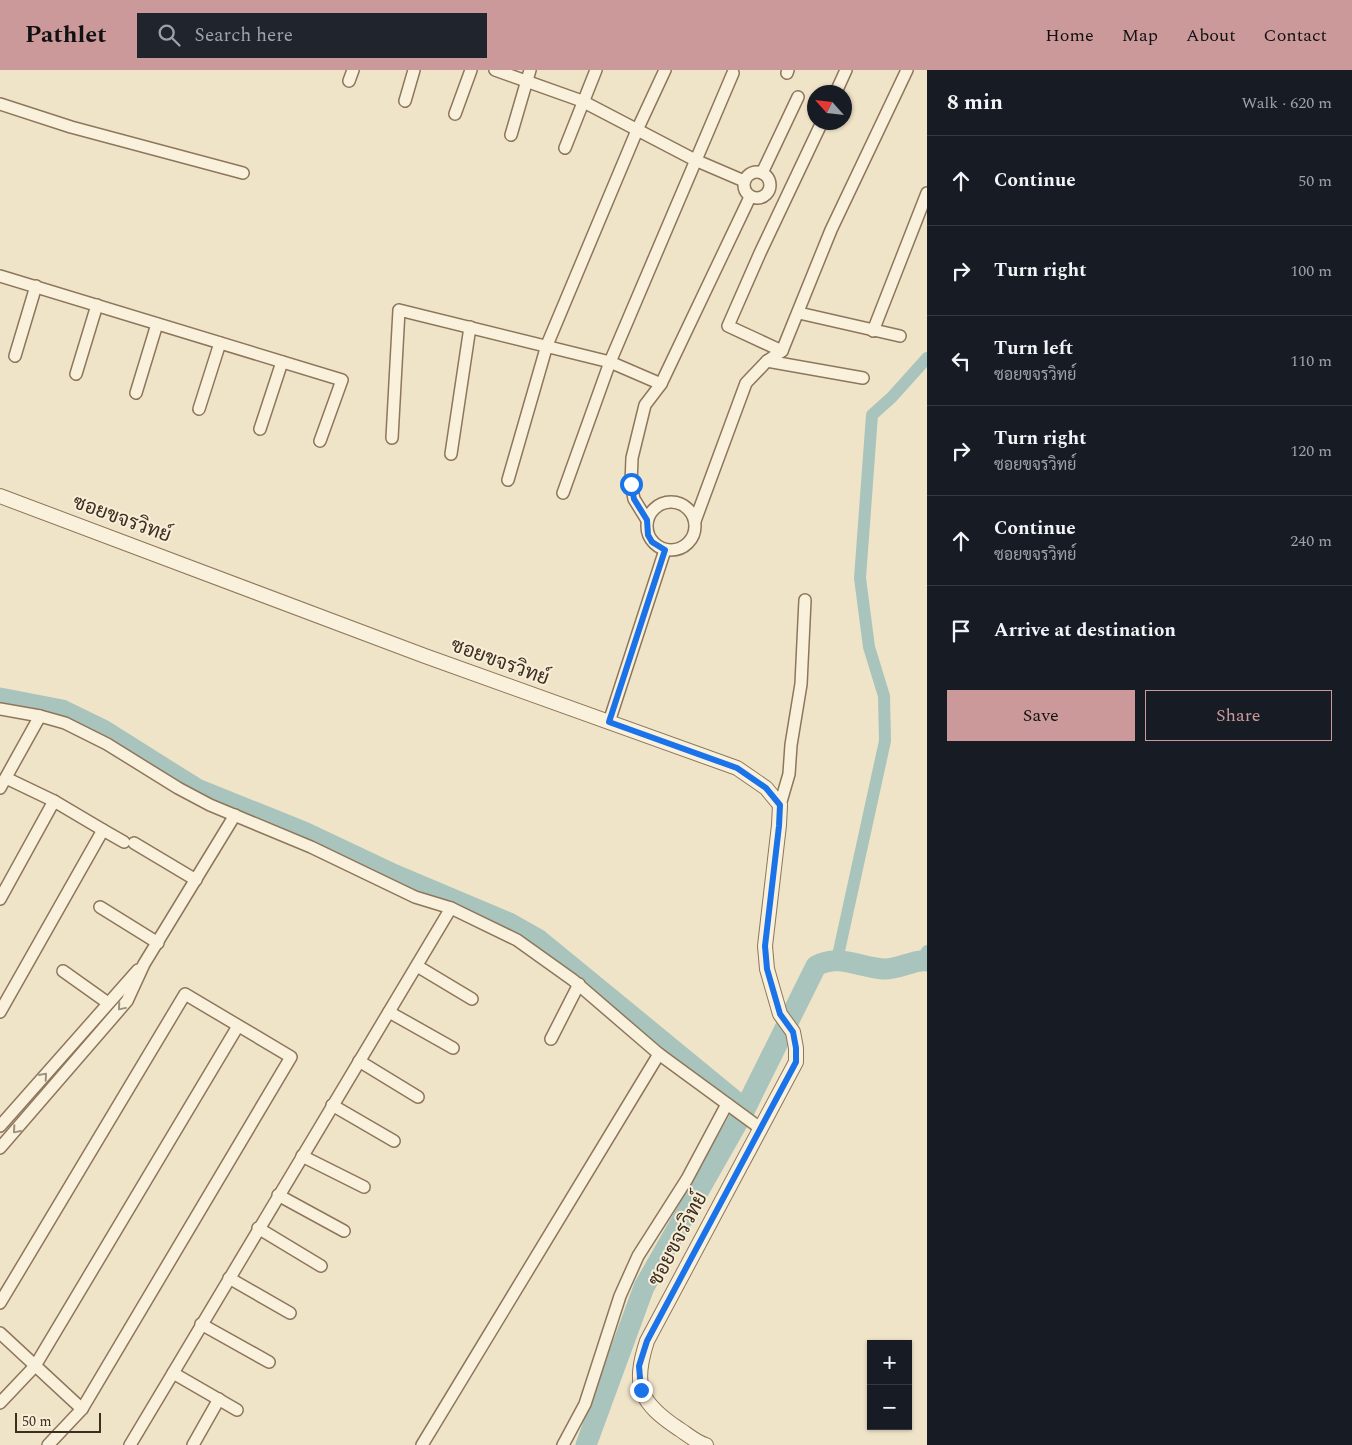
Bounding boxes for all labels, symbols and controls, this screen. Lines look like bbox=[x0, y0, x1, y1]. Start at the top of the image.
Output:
search box bbox=[137, 13, 487, 58]
text: Pathlet bbox=[25, 17, 107, 53]
icon: search bbox=[155, 21, 183, 49]
text: Search here bbox=[195, 21, 293, 50]
text: Home bbox=[1045, 22, 1094, 49]
text: Map bbox=[1122, 22, 1158, 49]
text: About bbox=[1186, 22, 1236, 49]
text: Contact bbox=[1264, 22, 1327, 49]
north arrow bbox=[807, 85, 852, 130]
text: 8 min bbox=[947, 87, 1003, 119]
text: Walk · 620 m bbox=[1241, 91, 1332, 115]
text: Continue bbox=[994, 166, 1076, 195]
icon: ahead bbox=[947, 167, 975, 195]
text: 50 m bbox=[1298, 169, 1332, 193]
text: Turn right bbox=[994, 256, 1087, 285]
icon: right bbox=[947, 257, 975, 285]
text: 100 m bbox=[1290, 259, 1332, 283]
text: Turn left bbox=[994, 334, 1073, 363]
icon: left bbox=[947, 347, 975, 375]
text: 110 m bbox=[1290, 349, 1332, 373]
text: ซอยขจรวิทย์ bbox=[994, 363, 1076, 387]
text: Turn right bbox=[994, 424, 1087, 453]
icon: right bbox=[947, 437, 975, 465]
text: 120 m bbox=[1290, 439, 1332, 463]
text: ซอยขจรวิทย์ bbox=[994, 453, 1076, 477]
route start bbox=[620, 473, 643, 496]
street label: ซอยขจรวิทย์ bbox=[68, 487, 176, 551]
text: Continue bbox=[994, 514, 1076, 543]
icon: ahead bbox=[947, 527, 975, 555]
text: 240 m bbox=[1290, 529, 1332, 553]
text: ซอยขจรวิทย์ bbox=[994, 543, 1076, 567]
text: Arrive at destination bbox=[994, 616, 1176, 645]
icon: arrive bbox=[947, 617, 975, 645]
street label: ซอยขจรวิทย์ bbox=[446, 630, 554, 694]
button: Save bbox=[947, 690, 1135, 741]
button: Share bbox=[1145, 690, 1332, 741]
one-way arrow bbox=[118, 1001, 127, 1010]
one-way arrow bbox=[38, 1073, 47, 1082]
one-way arrow bbox=[13, 1124, 21, 1133]
street label: ซอยขจรวิทย์ bbox=[641, 1186, 715, 1292]
map controls bbox=[867, 1340, 912, 1430]
button: + bbox=[867, 1340, 912, 1385]
route end bbox=[630, 1379, 653, 1402]
button: − bbox=[867, 1385, 912, 1430]
scale bar bbox=[15, 1410, 101, 1433]
text: 50 m bbox=[22, 1411, 52, 1432]

